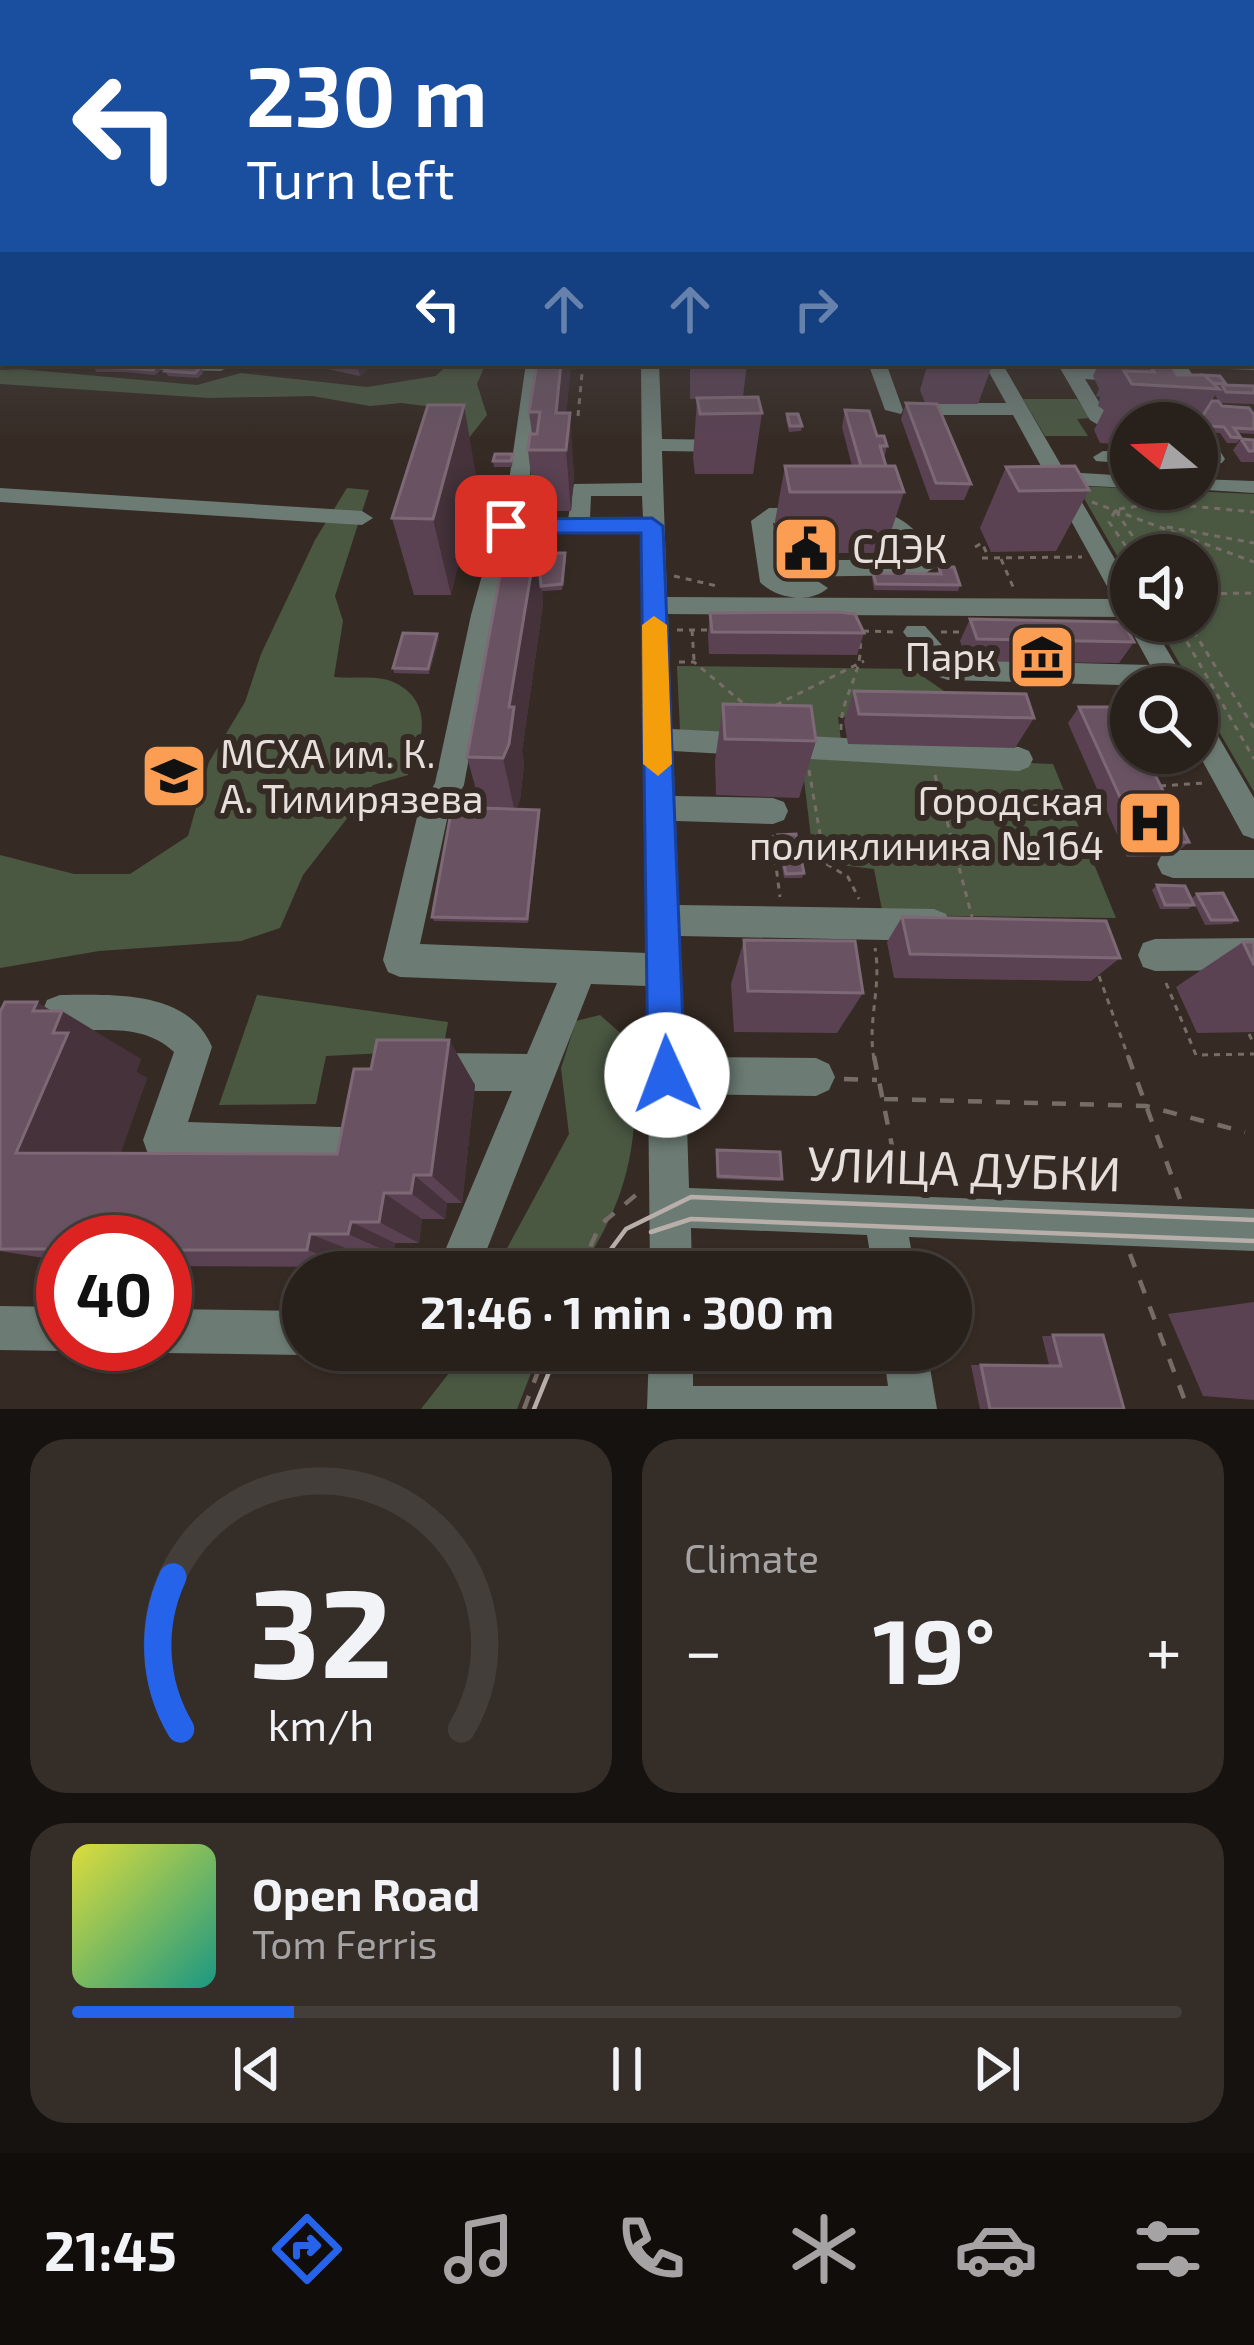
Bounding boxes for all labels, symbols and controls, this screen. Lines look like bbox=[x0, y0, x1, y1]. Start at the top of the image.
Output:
text: 230 m bbox=[246, 43, 488, 144]
icon: left bbox=[48, 48, 204, 204]
text: Turn left bbox=[246, 145, 455, 210]
icon: left bbox=[405, 276, 471, 342]
icon: ahead bbox=[531, 276, 597, 342]
icon: ahead bbox=[657, 276, 723, 342]
icon: right bbox=[783, 276, 849, 342]
north arrow bbox=[1110, 402, 1218, 510]
map controls bbox=[1110, 402, 1218, 774]
pin bbox=[455, 475, 557, 577]
icon: arrive bbox=[473, 493, 539, 559]
public building icon: СДЭК bbox=[771, 514, 841, 584]
place label: СДЭК bbox=[852, 524, 947, 571]
button: sound bbox=[1110, 534, 1218, 642]
museum icon: Парк bbox=[1007, 622, 1077, 692]
place label: Парк bbox=[905, 632, 996, 679]
button: search bbox=[1110, 666, 1218, 774]
place label: МСХА им. К. А. Тимирязева bbox=[220, 729, 484, 821]
school or university icon: МСХА им. К. А. Тимирязева bbox=[139, 741, 209, 811]
place label: Городская поликлиника №164 bbox=[749, 776, 1104, 868]
hospital icon: Городская поликлиника №164 bbox=[1115, 788, 1185, 858]
position arrow bbox=[604, 1012, 730, 1138]
street label: УЛИЦА ДУБКИ bbox=[806, 1133, 1122, 1201]
speed limit sign: 40 bbox=[36, 1215, 192, 1371]
text: 21:46 · 1 min · 300 m bbox=[420, 1284, 834, 1338]
text: Climate bbox=[684, 1534, 819, 1581]
text: 32 bbox=[249, 1553, 393, 1703]
text: 19° bbox=[873, 1594, 996, 1702]
text: − bbox=[684, 1609, 723, 1688]
text: + bbox=[1146, 1609, 1182, 1688]
text: km/h bbox=[268, 1698, 374, 1750]
text: Open Road bbox=[252, 1866, 480, 1920]
text: Tom Ferris bbox=[252, 1920, 437, 1967]
icon: previous bbox=[224, 2036, 290, 2102]
icon: pause bbox=[594, 2036, 660, 2102]
icon: next bbox=[964, 2036, 1030, 2102]
icon: directions bbox=[265, 2207, 349, 2291]
icon: music bbox=[437, 2207, 521, 2291]
icon: phone bbox=[609, 2207, 693, 2291]
icon: climate bbox=[782, 2207, 866, 2291]
icon: car bbox=[954, 2207, 1038, 2291]
icon: filters bbox=[1126, 2207, 1210, 2291]
text: 21:45 bbox=[44, 2217, 177, 2282]

